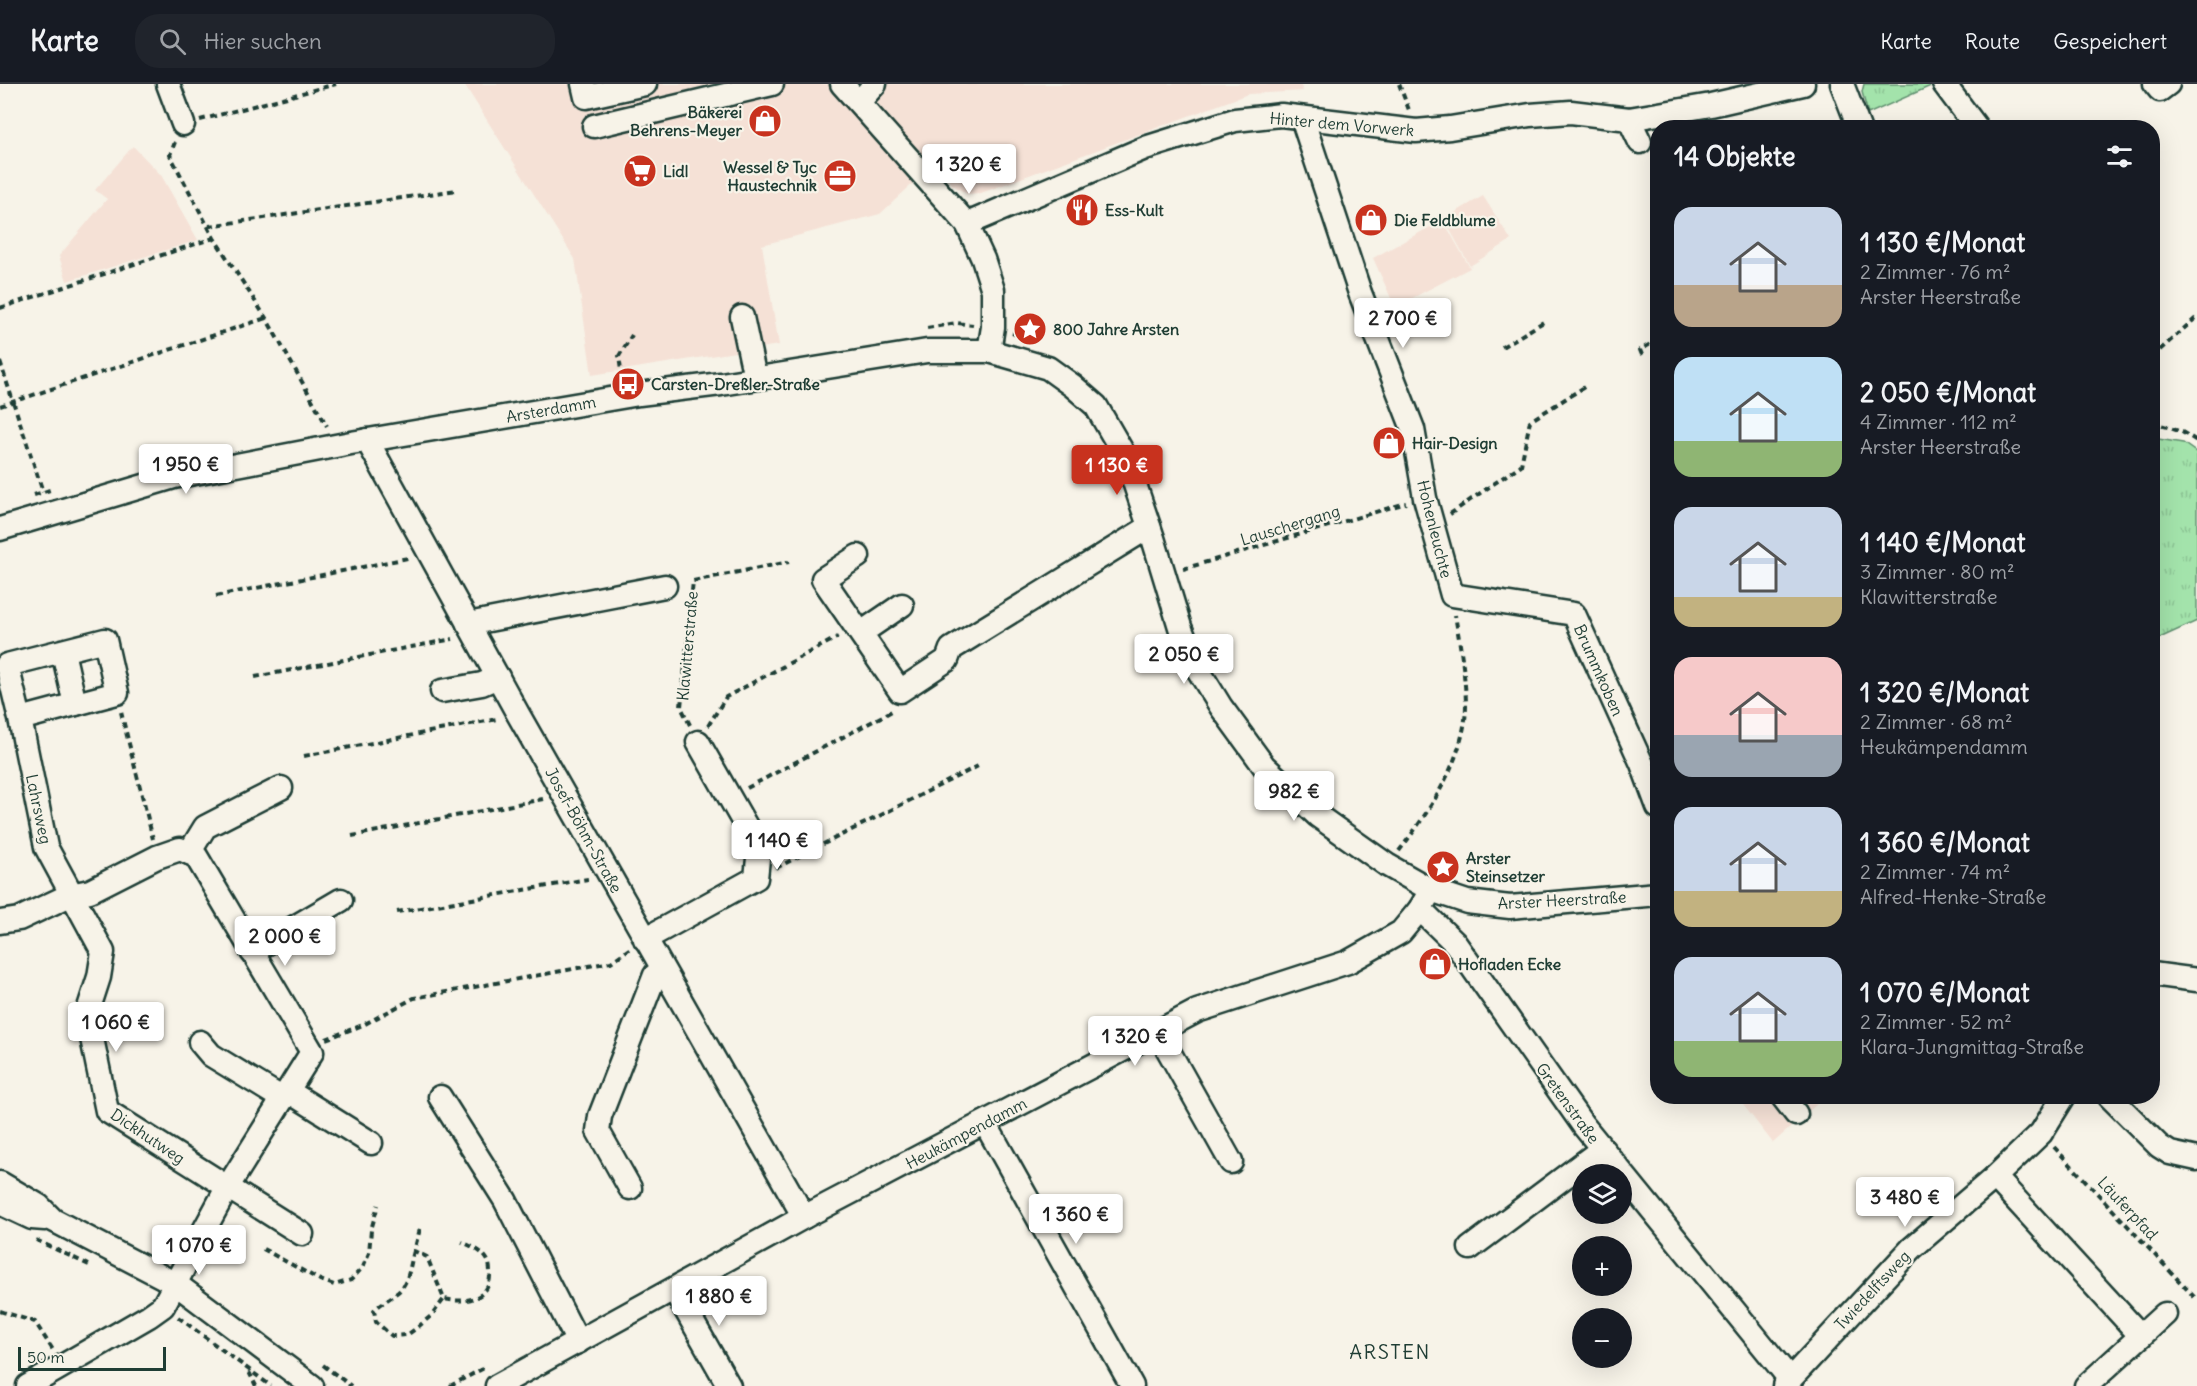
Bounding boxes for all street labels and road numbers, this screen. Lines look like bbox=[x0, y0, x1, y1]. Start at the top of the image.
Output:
street label: Hinter dem Vorwerk bbox=[1269, 108, 1415, 140]
street label: Arsterdamm bbox=[505, 391, 597, 427]
street label: Hohenleuchte bbox=[1413, 478, 1457, 580]
street label: Lauschergang bbox=[1238, 500, 1342, 550]
street label: Klawitterstraße bbox=[672, 590, 702, 702]
street label: Brummkoben bbox=[1570, 621, 1628, 719]
street label: Josef-Böhm-Straße bbox=[541, 764, 627, 896]
street label: Lahrsweg bbox=[22, 772, 56, 846]
street label: Arster Heerstraße bbox=[1497, 887, 1627, 913]
street label: Gretenstraße bbox=[1532, 1059, 1604, 1147]
street label: Heukämpendamm bbox=[902, 1093, 1030, 1173]
street label: Dickhutweg bbox=[107, 1104, 189, 1168]
street label: Läuferpfad bbox=[2094, 1172, 2162, 1244]
street label: Twiedelftsweg bbox=[1830, 1246, 1914, 1334]

